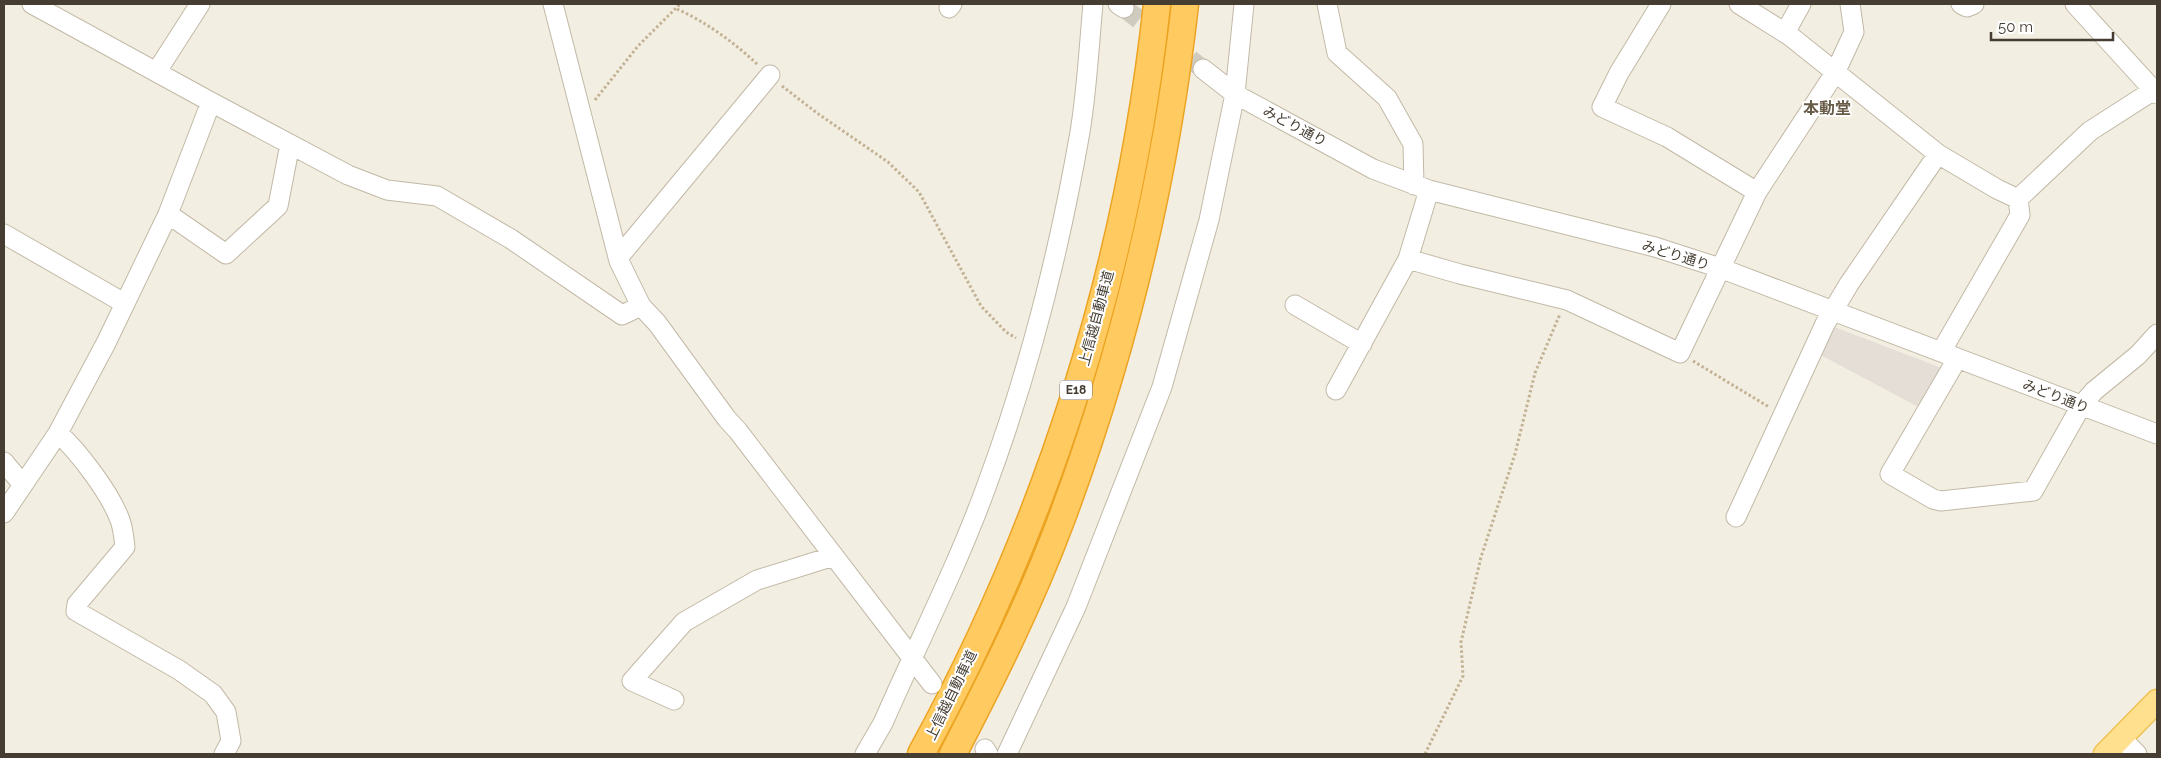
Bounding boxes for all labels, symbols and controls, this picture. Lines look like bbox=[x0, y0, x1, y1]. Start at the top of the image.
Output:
scale bar bbox=[1991, 10, 2114, 42]
text: 50 m bbox=[1998, 18, 2033, 36]
district label: 本動堂 bbox=[1803, 99, 1851, 118]
street label: みどり通り bbox=[1260, 103, 1330, 149]
street label: みどり通り bbox=[1640, 237, 1712, 273]
street label: 上信越自動車道 bbox=[1076, 269, 1116, 367]
street label: みどり通り bbox=[2020, 376, 2092, 416]
road number: E18 bbox=[1060, 380, 1092, 400]
street label: 上信越自動車道 bbox=[922, 647, 980, 743]

